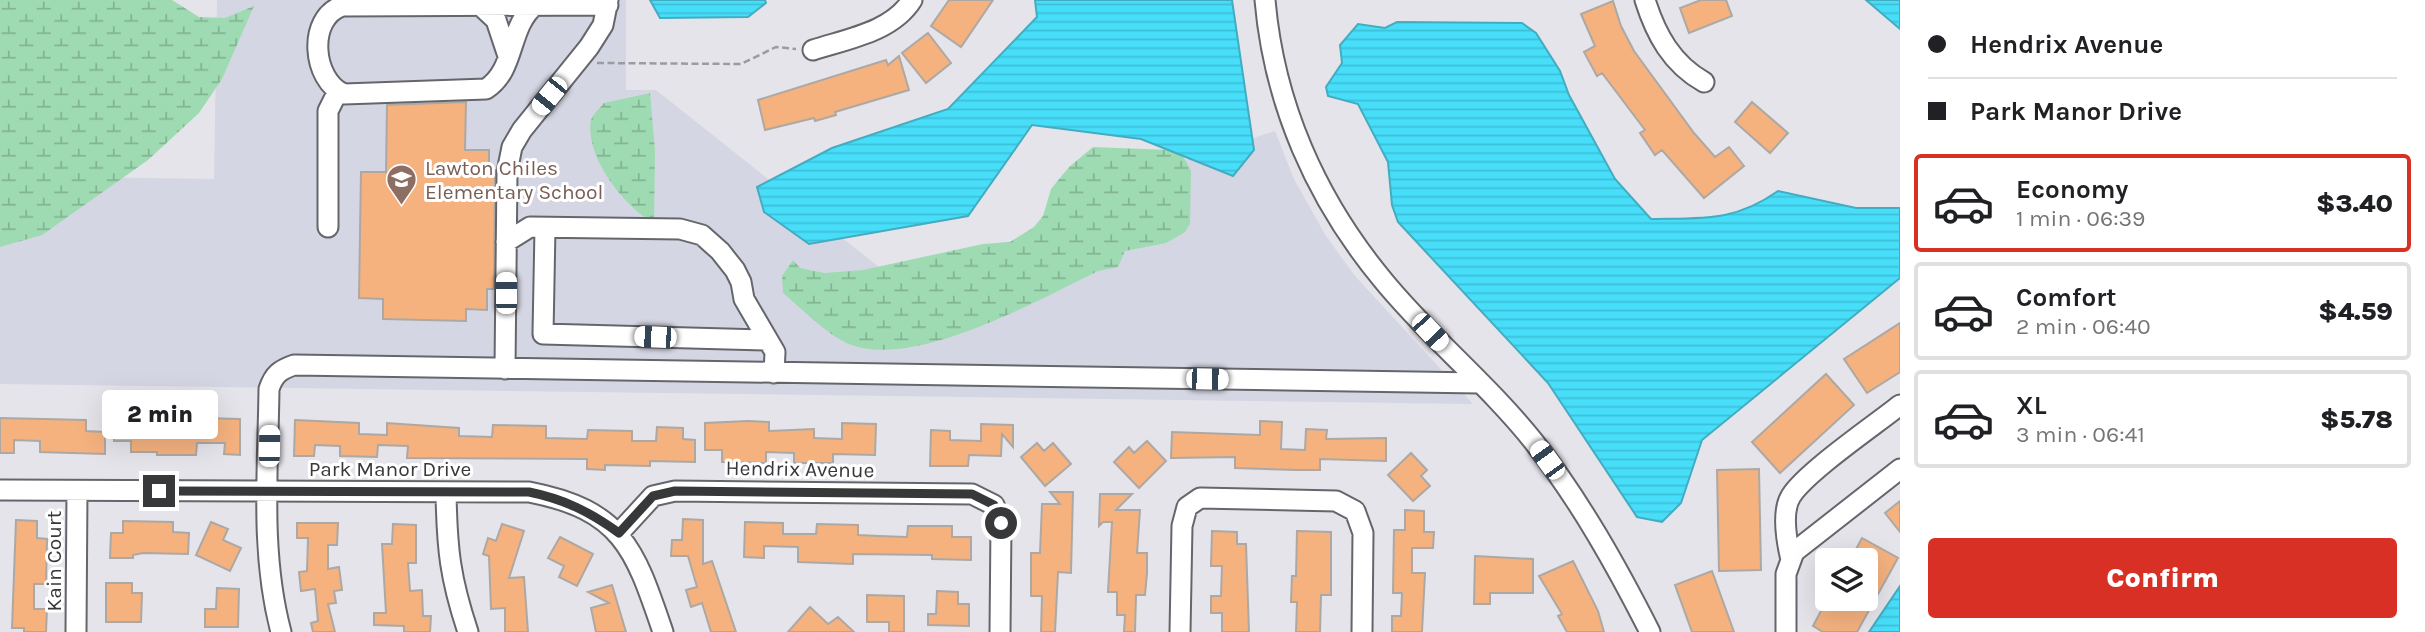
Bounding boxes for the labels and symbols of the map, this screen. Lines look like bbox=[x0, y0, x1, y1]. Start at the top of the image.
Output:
car bbox=[528, 73, 571, 119]
place label: Lawton Chiles Elementary School bbox=[425, 156, 603, 204]
school or university icon: Lawton Chiles Elementary School bbox=[385, 163, 419, 207]
car bbox=[496, 272, 517, 314]
car bbox=[1408, 309, 1453, 355]
car bbox=[634, 326, 677, 348]
car bbox=[1186, 368, 1229, 390]
callout: 2 min bbox=[101, 390, 217, 438]
car bbox=[259, 425, 280, 467]
car bbox=[1527, 437, 1568, 483]
street label: Hendrix Avenue bbox=[725, 456, 875, 482]
street label: Park Manor Drive bbox=[309, 457, 471, 481]
route end bbox=[143, 475, 175, 507]
route start bbox=[985, 507, 1017, 539]
street label: Kain Court bbox=[42, 511, 66, 611]

